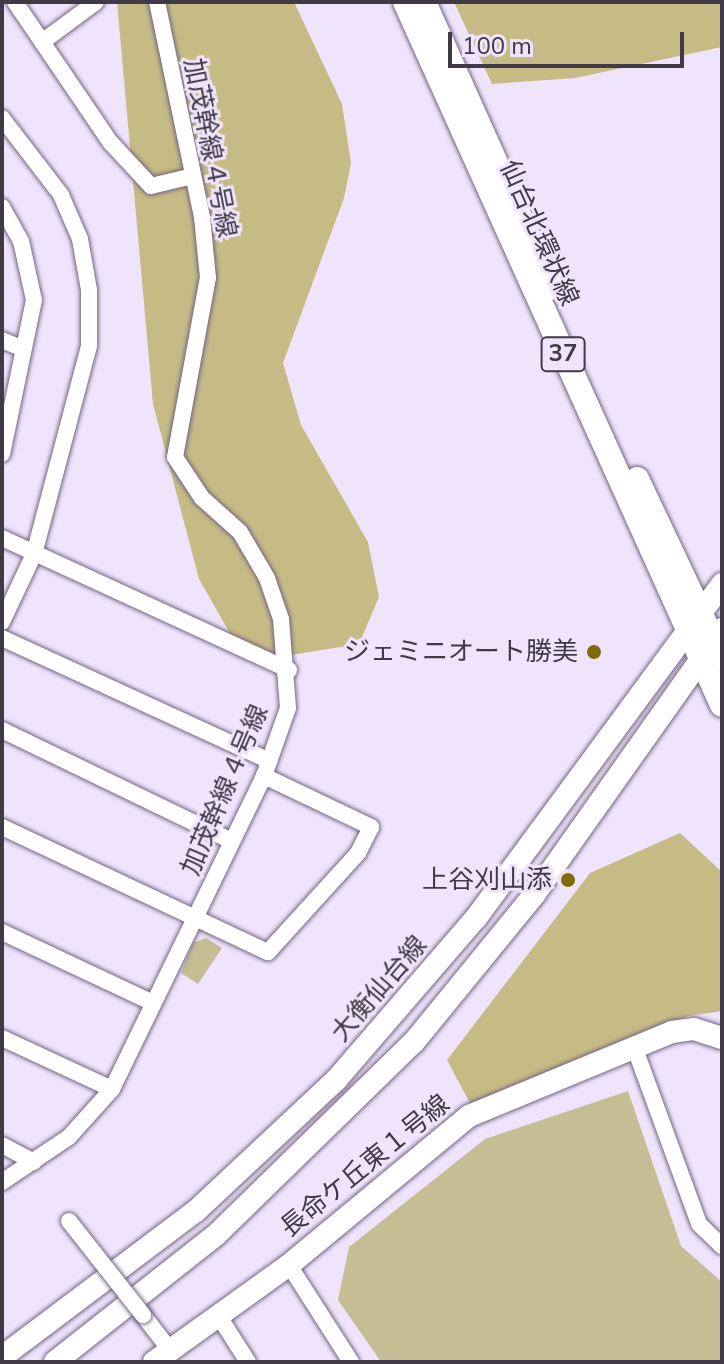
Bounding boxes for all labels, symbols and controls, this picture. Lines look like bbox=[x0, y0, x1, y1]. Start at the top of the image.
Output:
scale bar bbox=[452, 16, 688, 66]
text: 100 m bbox=[462, 30, 532, 62]
street label: 加茂幹線４号線 bbox=[177, 56, 243, 240]
street label: 仙台北環状線 bbox=[493, 155, 585, 311]
road number: 37 bbox=[539, 334, 587, 374]
place label: ジェミニオート勝美 bbox=[344, 636, 578, 668]
marker: ジェミニオート勝美 bbox=[585, 643, 603, 661]
street label: 加茂幹線４号線 bbox=[175, 700, 275, 880]
place label: 上谷刈山添 bbox=[422, 864, 552, 896]
marker: 上谷刈山添 bbox=[559, 871, 577, 889]
street label: 大衡仙台線 bbox=[325, 930, 433, 1048]
street label: 長命ケ丘東１号線 bbox=[274, 1088, 456, 1244]

